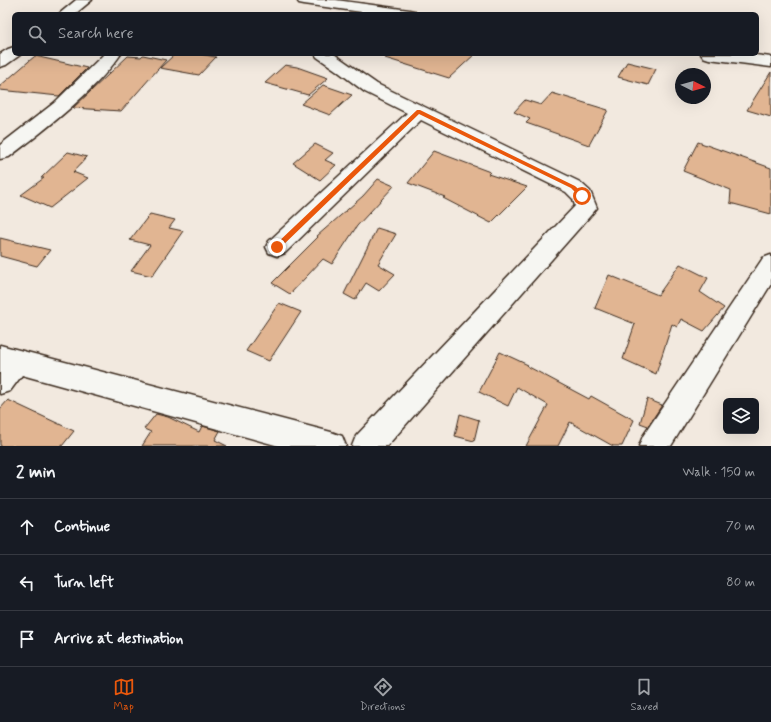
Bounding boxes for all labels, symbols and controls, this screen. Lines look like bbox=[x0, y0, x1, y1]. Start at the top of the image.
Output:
search box bbox=[12, 12, 759, 56]
icon: search bbox=[26, 23, 48, 45]
text: Search here bbox=[58, 24, 134, 44]
north arrow bbox=[675, 68, 711, 104]
route start bbox=[573, 187, 591, 205]
route end bbox=[268, 238, 286, 256]
map controls bbox=[723, 398, 759, 434]
button: layers bbox=[723, 398, 759, 434]
text: 2 min bbox=[16, 461, 56, 483]
text: Walk · 150 m bbox=[682, 464, 755, 481]
icon: ahead bbox=[16, 516, 38, 538]
text: Continue bbox=[54, 517, 110, 537]
text: 70 m bbox=[726, 518, 755, 535]
icon: left bbox=[16, 572, 38, 594]
text: Turn left bbox=[54, 573, 114, 593]
text: 80 m bbox=[726, 574, 755, 591]
icon: arrive bbox=[16, 628, 38, 650]
text: Arrive at destination bbox=[54, 629, 183, 649]
tab: Map bbox=[113, 676, 135, 714]
tab: Directions bbox=[360, 676, 405, 714]
tab: Saved bbox=[631, 676, 658, 714]

